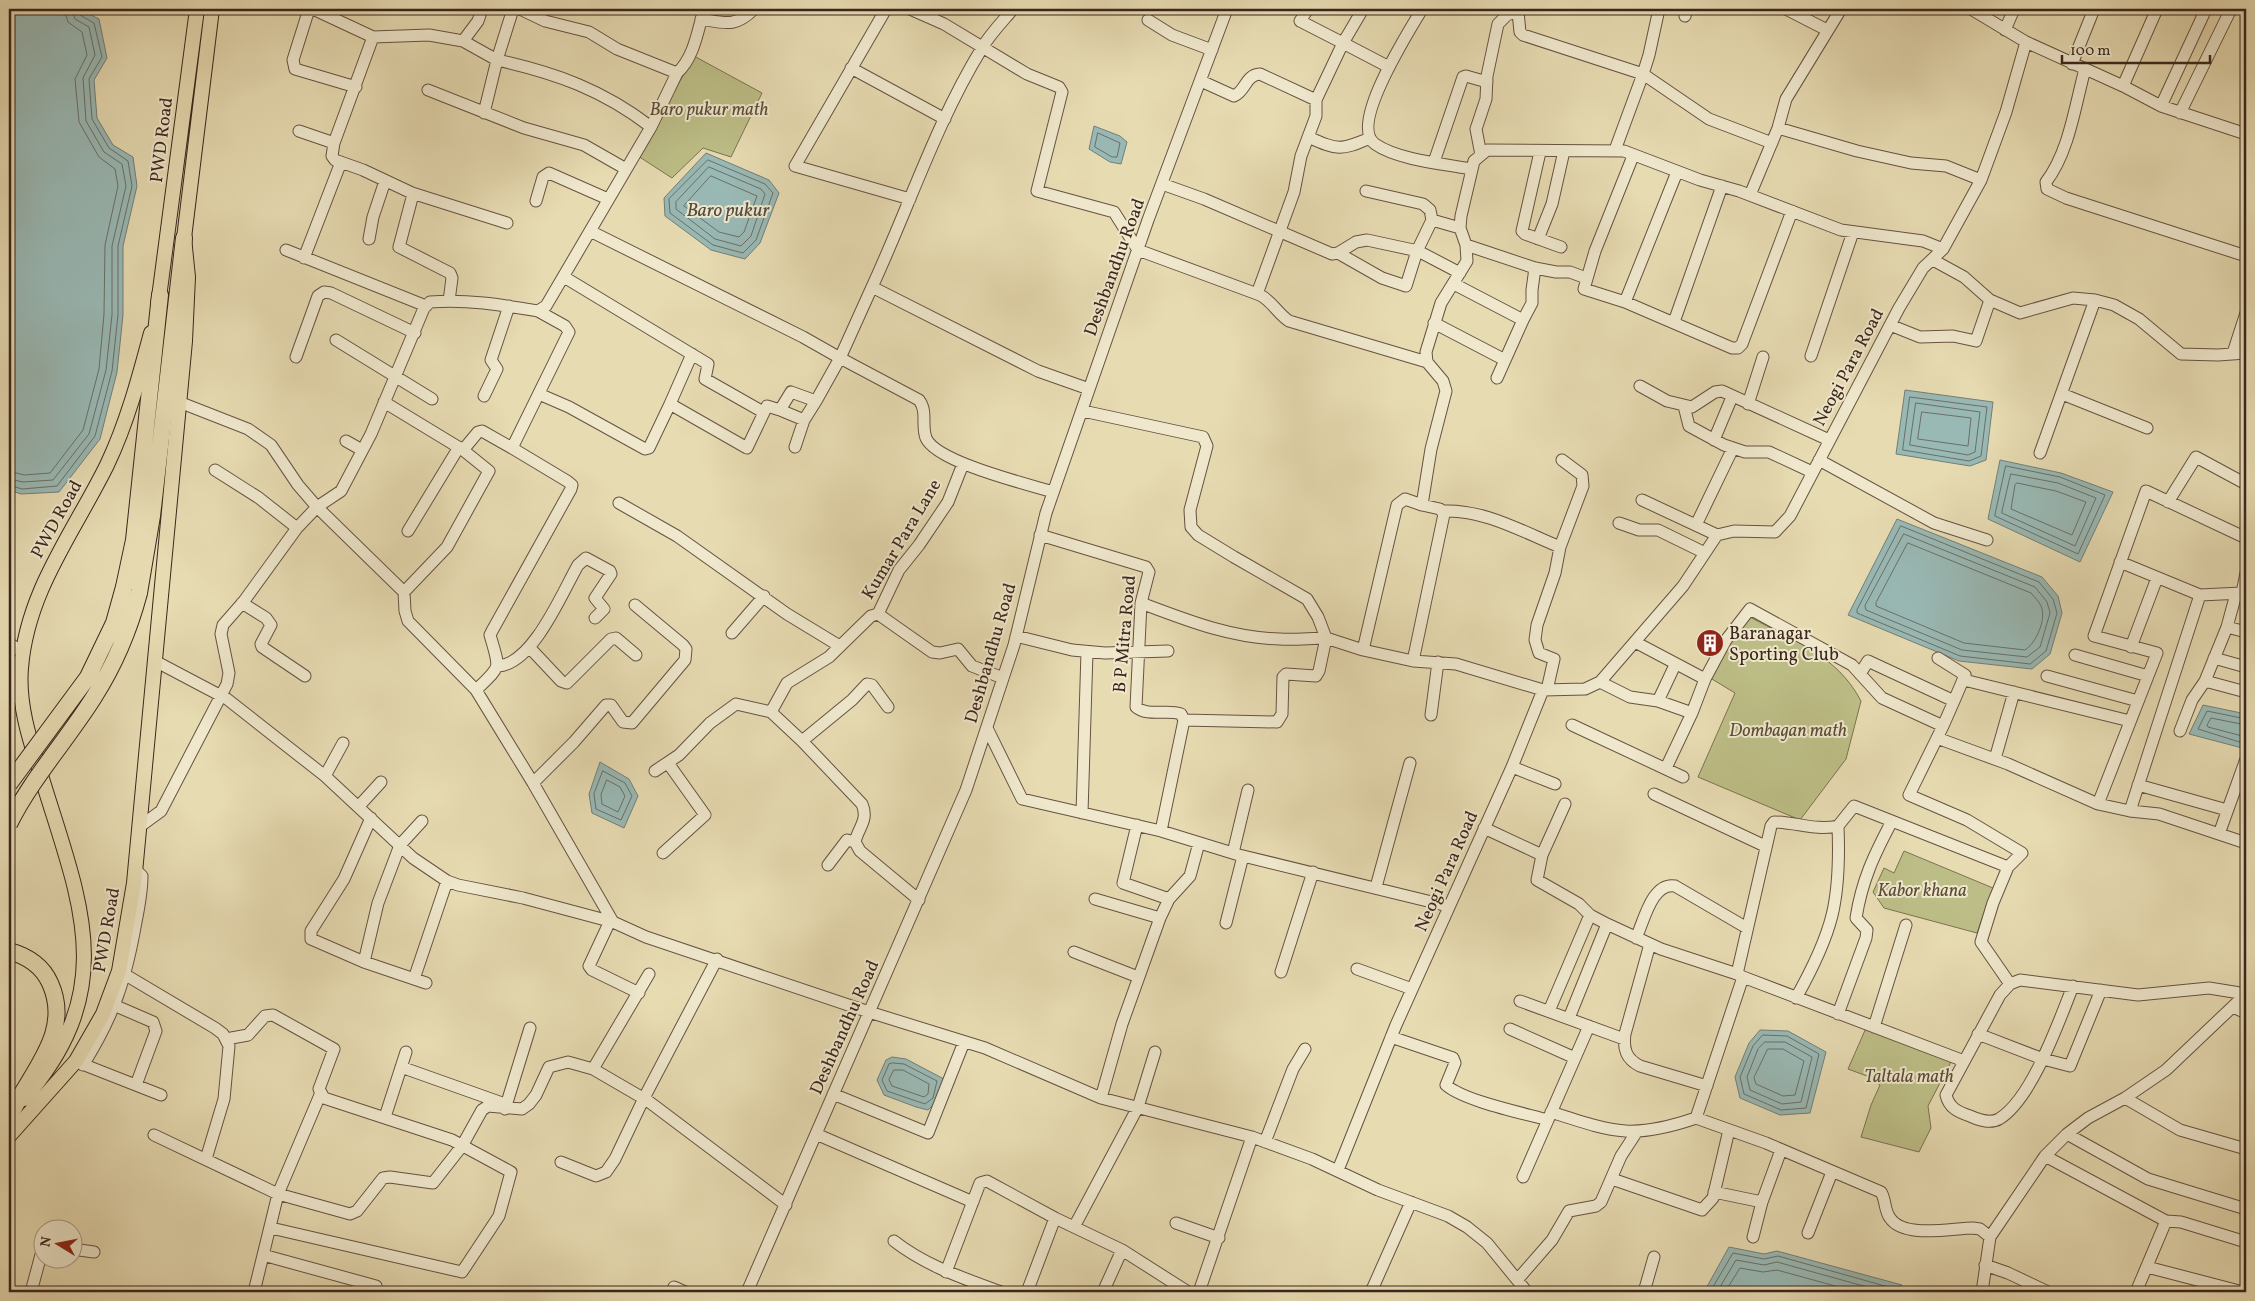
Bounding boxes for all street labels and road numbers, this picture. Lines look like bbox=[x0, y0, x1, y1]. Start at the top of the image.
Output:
street label: PWD Road bbox=[145, 96, 180, 184]
street label: Deshbandhu Road bbox=[1079, 195, 1152, 340]
street label: Neogi Para Road bbox=[1808, 305, 1891, 431]
street label: Kumar Para Lane bbox=[856, 475, 948, 605]
street label: PWD Road bbox=[26, 476, 89, 563]
street label: B P Mitra Road bbox=[1108, 574, 1143, 694]
street label: Deshbandhu Road bbox=[959, 580, 1023, 727]
street label: Neogi Para Road bbox=[1410, 807, 1485, 936]
street label: PWD Road bbox=[88, 886, 127, 975]
street label: Deshbandhu Road bbox=[804, 956, 886, 1099]

